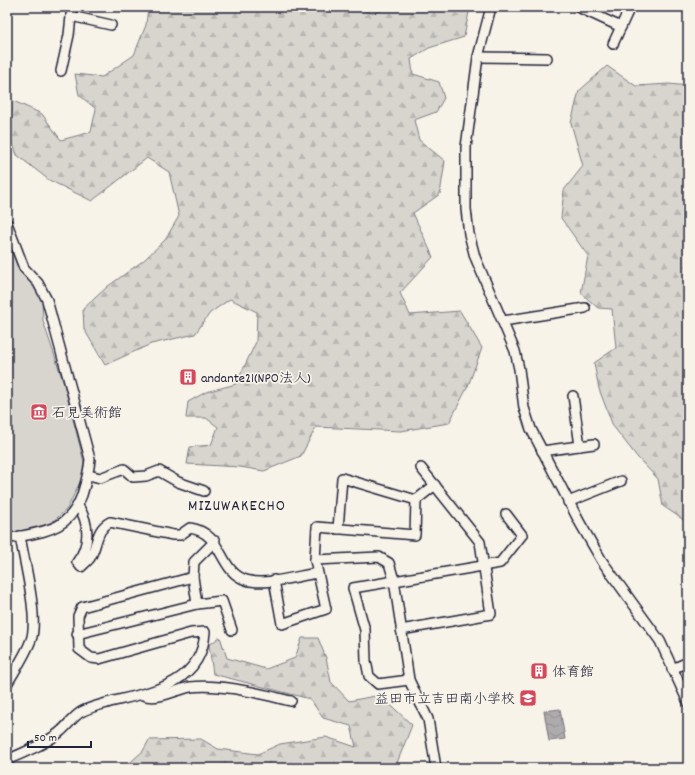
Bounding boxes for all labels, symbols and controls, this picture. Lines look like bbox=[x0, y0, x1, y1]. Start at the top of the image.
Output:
building icon: andante21(NPO法人) bbox=[178, 367, 198, 387]
place label: andante21(NPO法人) bbox=[201, 369, 311, 389]
museum icon: 石見美術館 bbox=[29, 402, 49, 422]
place label: 石見美術館 bbox=[52, 404, 122, 424]
district label: MIZUWAKECHO bbox=[188, 495, 286, 518]
building icon: 体育館 bbox=[529, 661, 549, 681]
place label: 体育館 bbox=[552, 663, 594, 683]
school or university icon: 益田市立吉田南小学校 bbox=[518, 688, 538, 708]
place label: 益田市立吉田南小学校 bbox=[375, 690, 515, 710]
scale bar bbox=[28, 723, 91, 749]
text: 50 m bbox=[34, 730, 57, 747]

